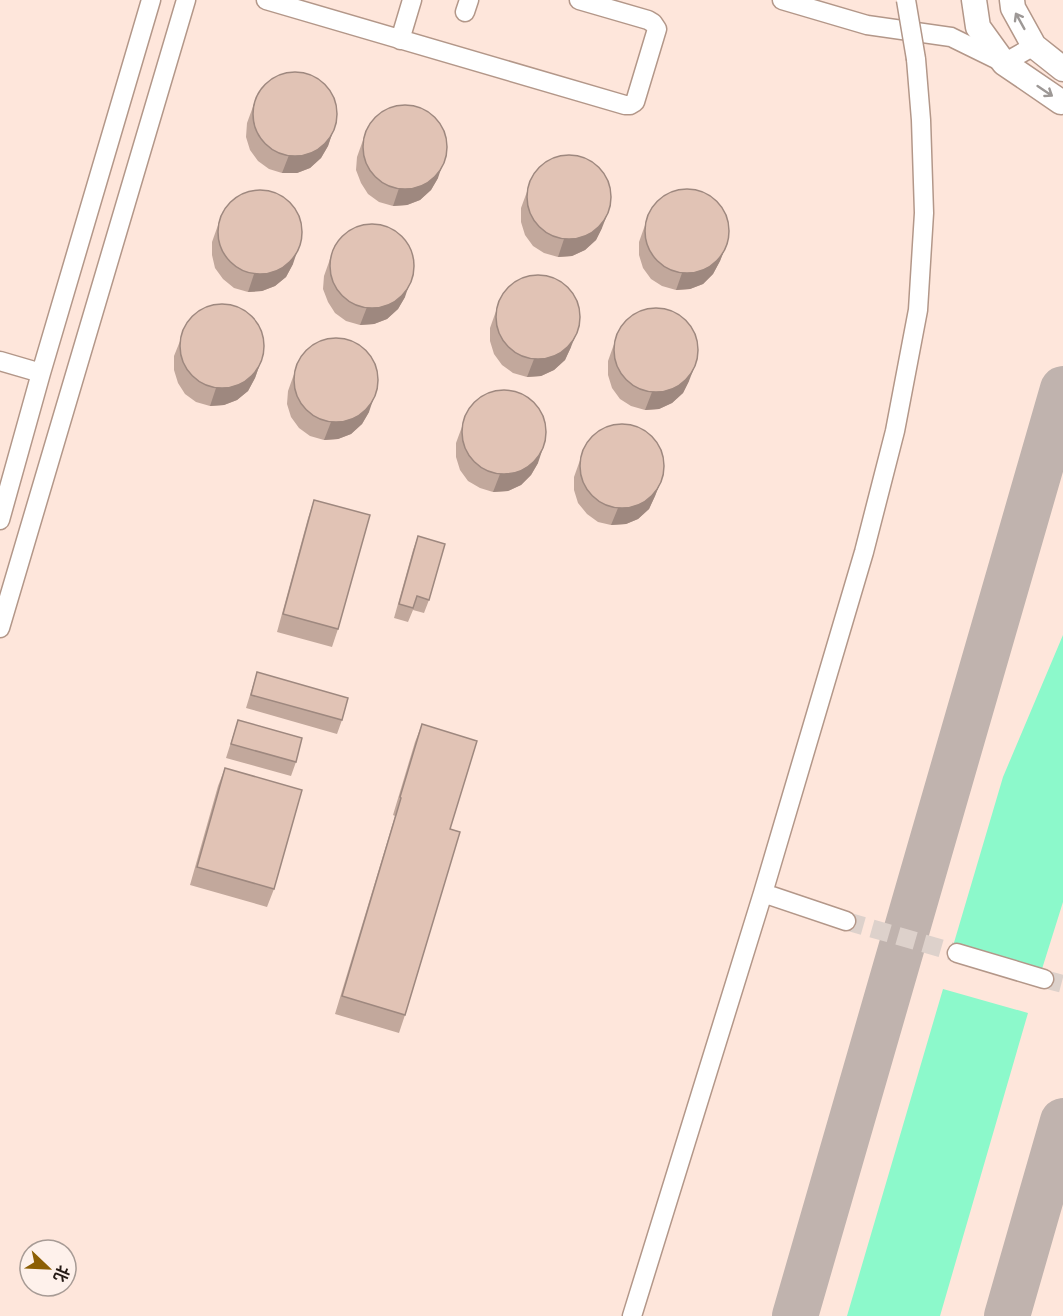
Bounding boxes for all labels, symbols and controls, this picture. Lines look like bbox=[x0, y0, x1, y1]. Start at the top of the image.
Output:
one-way arrow bbox=[1014, 13, 1025, 31]
one-way arrow bbox=[1036, 85, 1053, 97]
north arrow bbox=[18, 1238, 78, 1298]
text: 北 bbox=[48, 1262, 75, 1286]

